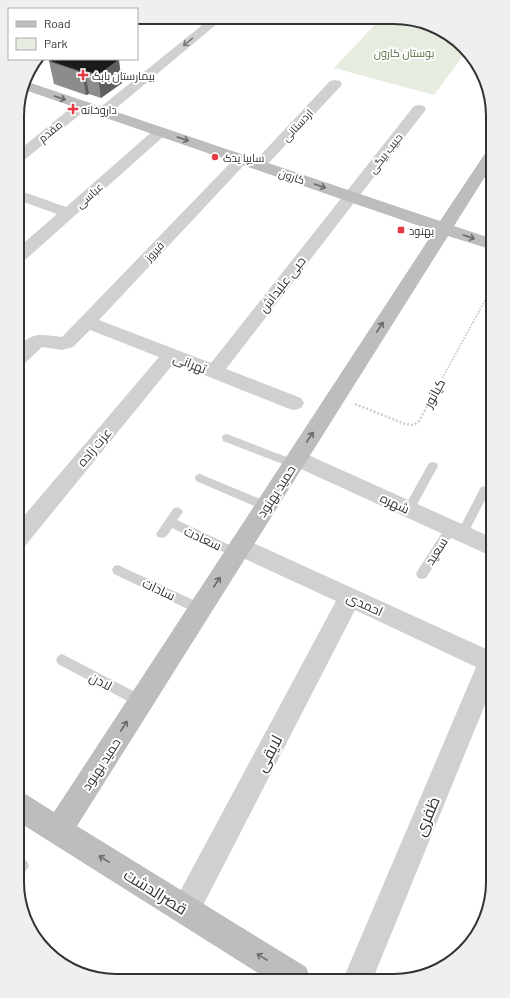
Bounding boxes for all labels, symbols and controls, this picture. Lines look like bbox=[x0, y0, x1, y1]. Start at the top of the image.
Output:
legend bbox=[8, 8, 138, 60]
text: Road bbox=[44, 16, 71, 30]
text: Park bbox=[44, 36, 68, 50]
one-way arrow bbox=[183, 38, 193, 47]
park label: بوستان کارون bbox=[374, 46, 434, 60]
marker: بیمارستان بابک bbox=[77, 69, 89, 81]
place label: بیمارستان بابک bbox=[92, 69, 155, 83]
one-way arrow bbox=[54, 94, 66, 102]
place label: داروخانه bbox=[81, 103, 117, 117]
marker: داروخانه bbox=[68, 104, 78, 114]
street label: اردستانی bbox=[279, 106, 316, 145]
street label: مقدم bbox=[35, 117, 66, 146]
street label: حبیب بیگی bbox=[365, 130, 406, 176]
one-way arrow bbox=[177, 136, 189, 144]
place label: سایپا یدک bbox=[223, 151, 264, 165]
marker: سایپا یدک bbox=[210, 152, 220, 162]
street label: کارون bbox=[277, 166, 307, 187]
street label: عباسی bbox=[73, 180, 106, 211]
one-way arrow bbox=[313, 182, 325, 190]
place label: بهنود bbox=[409, 224, 434, 238]
marker: بهنود bbox=[396, 225, 406, 235]
one-way arrow bbox=[463, 233, 475, 241]
street label: فیروز bbox=[141, 238, 167, 265]
street label: حبی علیداش bbox=[255, 253, 309, 315]
one-way arrow bbox=[376, 322, 385, 333]
street label: تهرانی bbox=[171, 349, 209, 377]
street label: کیانور bbox=[419, 376, 448, 411]
street label: عزت زاده bbox=[73, 425, 115, 469]
one-way arrow bbox=[306, 432, 314, 443]
street label: حمید بهنود bbox=[253, 462, 299, 520]
street label: شهره bbox=[378, 489, 412, 517]
street label: سعادت bbox=[182, 522, 224, 554]
street label: سعید bbox=[421, 534, 451, 568]
street label: سادات bbox=[140, 574, 178, 604]
one-way arrow bbox=[214, 576, 222, 588]
street label: احمدی bbox=[344, 589, 386, 619]
street label: لادن bbox=[87, 668, 115, 694]
one-way arrow bbox=[120, 721, 129, 732]
street label: لایقی bbox=[250, 731, 287, 776]
street label: حمید بهنود bbox=[78, 735, 124, 793]
street label: ظفری bbox=[409, 793, 445, 839]
one-way arrow bbox=[98, 854, 110, 862]
street label: قصرالدشت bbox=[120, 864, 191, 919]
one-way arrow bbox=[257, 953, 268, 961]

